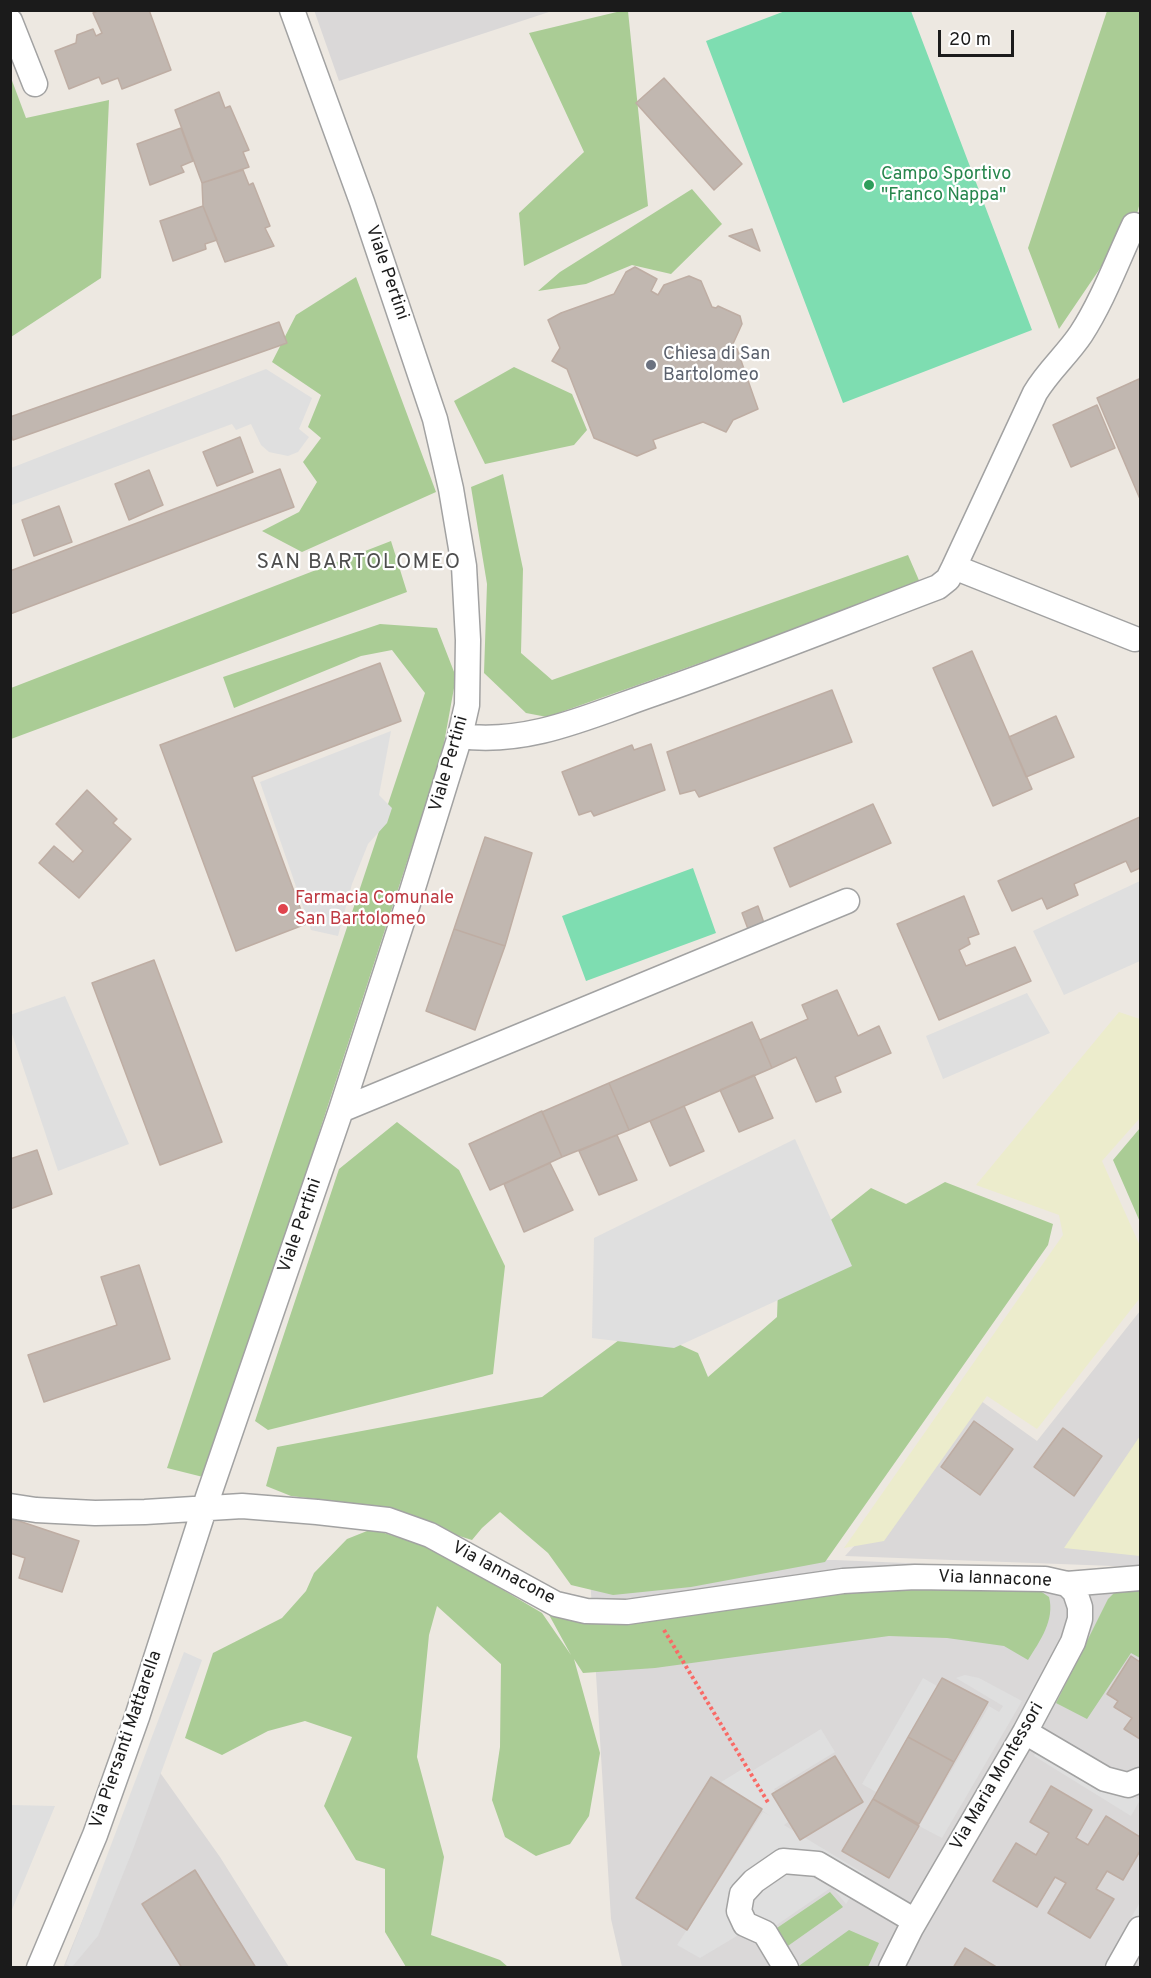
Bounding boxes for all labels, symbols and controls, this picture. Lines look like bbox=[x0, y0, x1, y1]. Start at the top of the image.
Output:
scale bar bbox=[941, 18, 1018, 56]
text: 20 m bbox=[949, 29, 991, 52]
place label: Campo Sportivo "Franco Nappa" bbox=[881, 164, 1011, 207]
marker: Campo Sportivo "Franco Nappa" bbox=[862, 178, 876, 192]
street label: Viale Pertini bbox=[360, 223, 412, 323]
place label: Chiesa di San Bartolomeo bbox=[663, 344, 770, 386]
marker: Chiesa di San Bartolomeo bbox=[644, 358, 658, 372]
district label: SAN BARTOLOMEO bbox=[256, 551, 462, 577]
street label: Viale Pertini bbox=[426, 714, 474, 814]
place label: Farmacia Comunale San Bartolomeo bbox=[295, 888, 454, 930]
marker: Farmacia Comunale San Bartolomeo bbox=[276, 902, 290, 916]
street label: Viale Pertini bbox=[275, 1176, 327, 1276]
street label: Via Iannacone bbox=[448, 1538, 558, 1610]
street label: Via Iannacone bbox=[938, 1567, 1052, 1593]
street label: Via Piersanti Mattarella bbox=[86, 1648, 168, 1832]
street label: Via Maria Montessori bbox=[947, 1699, 1049, 1855]

